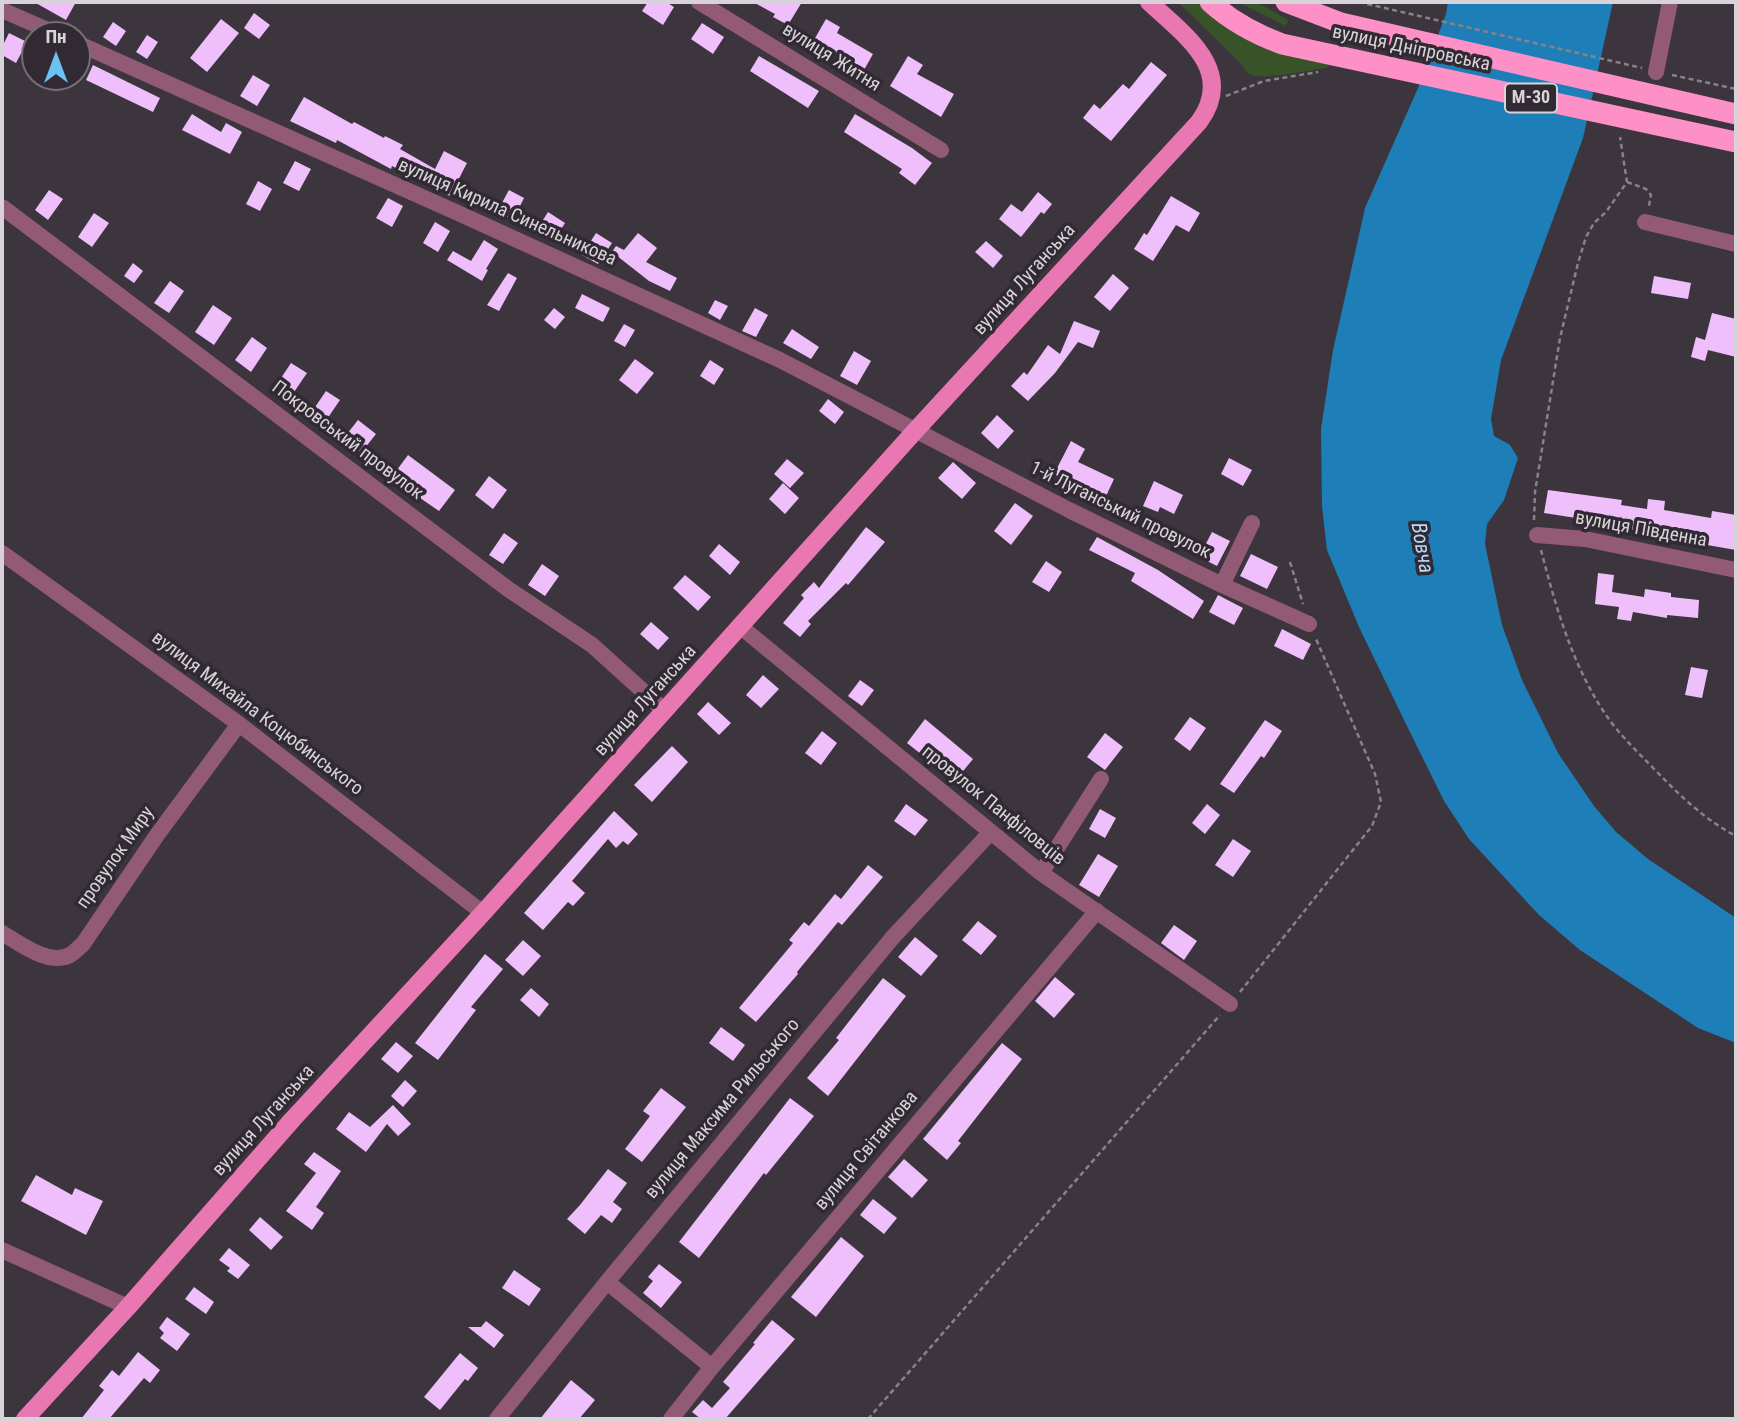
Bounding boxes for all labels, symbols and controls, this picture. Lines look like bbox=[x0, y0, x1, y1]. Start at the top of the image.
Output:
street label: вулиця Житня bbox=[778, 19, 884, 97]
north arrow bbox=[21, 21, 91, 91]
street label: вулиця Дніпровська bbox=[1330, 21, 1492, 77]
text: Пн bbox=[45, 25, 67, 48]
road number: М-30 bbox=[1505, 84, 1557, 113]
street label: вулиця Кирила Синельникова bbox=[394, 154, 620, 272]
street label: вулиця Луганська bbox=[969, 220, 1081, 340]
street label: Покровський провулок bbox=[267, 377, 427, 505]
street label: 1-й Луганський провулок bbox=[1026, 457, 1214, 565]
street label: вулиця Південна bbox=[1573, 507, 1709, 553]
water label: Вовча bbox=[1404, 521, 1438, 575]
street label: вулиця Михайла Коцюбинського bbox=[147, 627, 367, 801]
street label: вулиця Луганська bbox=[590, 641, 702, 761]
street label: провулок Панфіловців bbox=[917, 741, 1069, 871]
street label: провулок Миру bbox=[72, 803, 160, 913]
street label: вулиця Максима Рильського bbox=[641, 1014, 805, 1204]
street label: вулиця Луганська bbox=[208, 1061, 320, 1181]
street label: вулиця Світанкова bbox=[811, 1087, 923, 1215]

